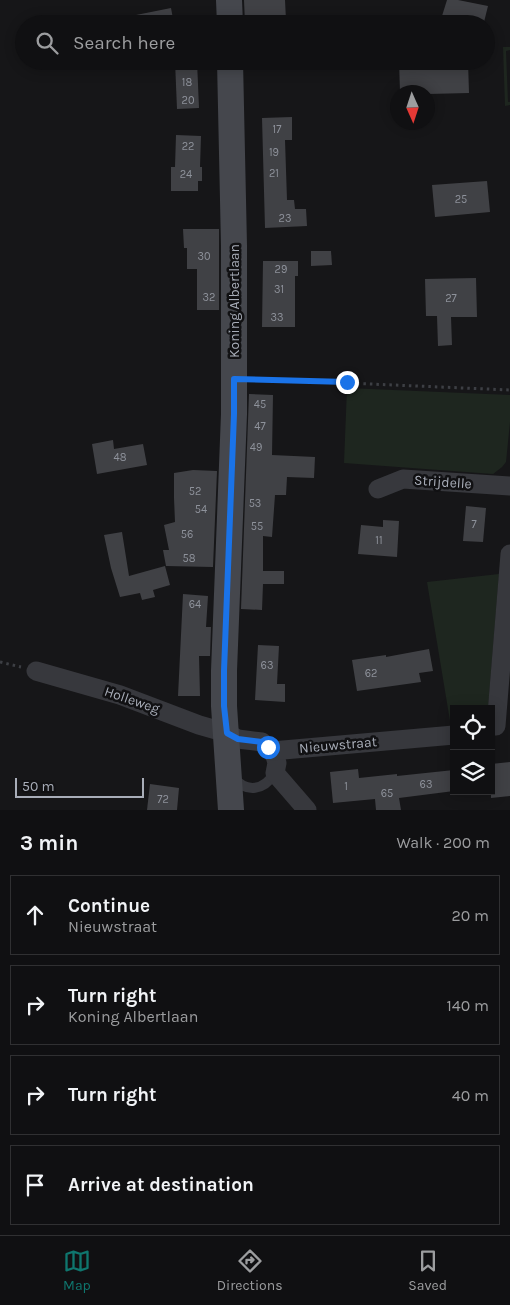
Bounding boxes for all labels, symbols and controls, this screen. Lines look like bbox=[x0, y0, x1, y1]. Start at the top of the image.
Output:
search box bbox=[15, 15, 495, 70]
icon: search bbox=[33, 29, 61, 57]
text: Search here bbox=[73, 32, 175, 54]
house number: 18 bbox=[182, 76, 192, 89]
north arrow bbox=[390, 85, 435, 130]
house number: 20 bbox=[182, 94, 194, 107]
house number: 17 bbox=[273, 123, 281, 136]
house number: 22 bbox=[182, 140, 194, 153]
house number: 19 bbox=[269, 146, 279, 159]
house number: 21 bbox=[269, 167, 279, 180]
house number: 24 bbox=[180, 168, 192, 181]
house number: 25 bbox=[455, 193, 467, 206]
house number: 23 bbox=[279, 212, 291, 225]
street label: Koning Albertlaan bbox=[226, 244, 243, 358]
house number: 30 bbox=[197, 250, 211, 263]
house number: 29 bbox=[275, 263, 287, 276]
house number: 31 bbox=[274, 283, 284, 296]
house number: 32 bbox=[203, 291, 215, 304]
house number: 27 bbox=[445, 292, 457, 305]
house number: 33 bbox=[271, 311, 284, 324]
route end bbox=[336, 371, 359, 394]
house number: 45 bbox=[254, 398, 266, 411]
house number: 47 bbox=[254, 420, 266, 433]
house number: 49 bbox=[250, 441, 262, 454]
house number: 48 bbox=[114, 451, 127, 464]
street label: Strijdelle bbox=[414, 472, 472, 492]
house number: 52 bbox=[189, 485, 201, 498]
house number: 53 bbox=[249, 497, 261, 510]
house number: 54 bbox=[195, 503, 207, 516]
house number: 7 bbox=[471, 518, 477, 531]
house number: 55 bbox=[251, 520, 263, 533]
house number: 56 bbox=[181, 528, 193, 541]
house number: 11 bbox=[375, 534, 383, 547]
house number: 58 bbox=[183, 552, 196, 565]
house number: 64 bbox=[189, 598, 201, 611]
house number: 63 bbox=[261, 659, 273, 672]
house number: 62 bbox=[365, 667, 377, 680]
street label: Holleweg bbox=[102, 683, 162, 717]
map controls bbox=[450, 705, 495, 795]
button: locate bbox=[450, 705, 495, 750]
street label: Nieuwstraat bbox=[298, 733, 378, 757]
route start bbox=[257, 736, 280, 759]
button: layers bbox=[450, 750, 495, 795]
scale bar bbox=[15, 775, 144, 798]
text: 50 m bbox=[22, 778, 55, 795]
house number: 63 bbox=[420, 778, 432, 791]
house number: 1 bbox=[344, 780, 348, 793]
house number: 65 bbox=[381, 787, 393, 800]
house number: 72 bbox=[157, 793, 169, 806]
text: 3 min bbox=[20, 831, 78, 855]
text: Walk · 200 m bbox=[396, 833, 490, 852]
text: Continue bbox=[68, 895, 150, 917]
icon: ahead bbox=[21, 901, 49, 929]
text: 20 m bbox=[451, 906, 489, 925]
text: Nieuwstraat bbox=[68, 917, 157, 936]
text: Turn right bbox=[68, 985, 157, 1007]
icon: right bbox=[21, 991, 49, 1019]
text: 140 m bbox=[447, 996, 489, 1015]
text: Koning Albertlaan bbox=[68, 1007, 198, 1026]
icon: right bbox=[21, 1081, 49, 1109]
text: Turn right bbox=[68, 1084, 157, 1106]
text: 40 m bbox=[452, 1086, 489, 1105]
icon: arrive bbox=[21, 1171, 49, 1199]
text: Arrive at destination bbox=[68, 1174, 254, 1196]
tab: Map bbox=[63, 1247, 91, 1294]
tab: Directions bbox=[217, 1247, 283, 1294]
tab: Saved bbox=[408, 1247, 447, 1294]

